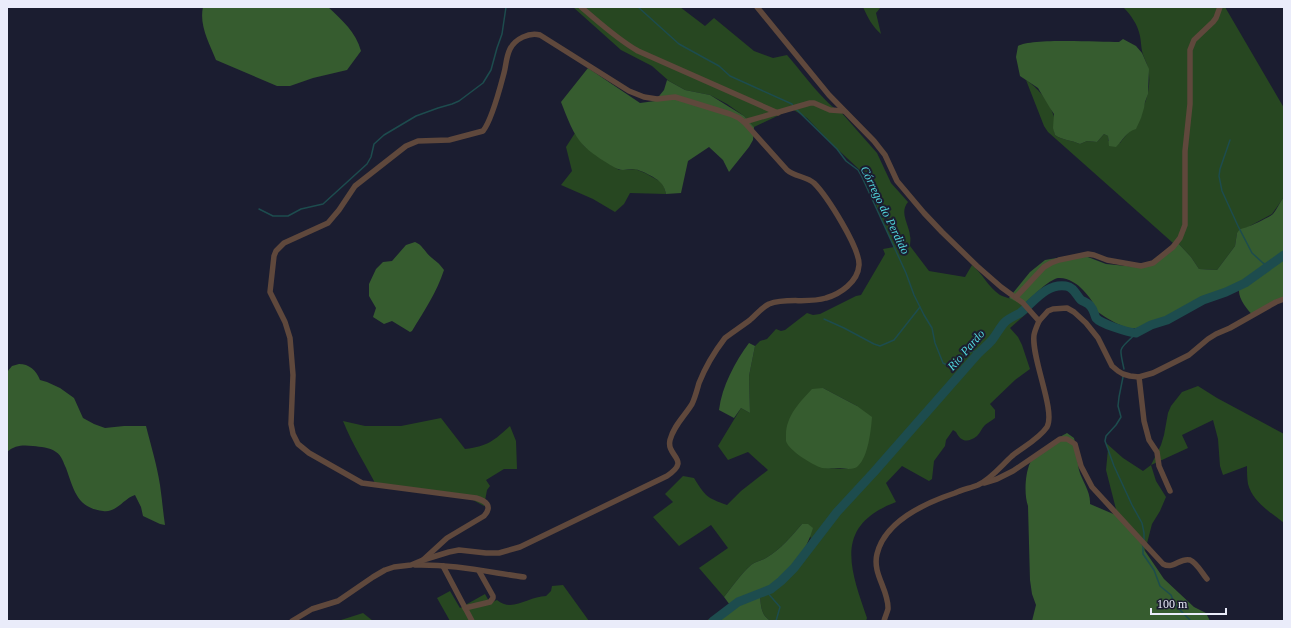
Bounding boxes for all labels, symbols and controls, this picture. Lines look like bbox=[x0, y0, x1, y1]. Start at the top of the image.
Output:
water label: Córrego do Perdido bbox=[858, 164, 912, 256]
water label: Rio Pardo bbox=[944, 327, 987, 374]
scale bar bbox=[1151, 590, 1226, 616]
text: 100 m bbox=[1157, 597, 1188, 611]

